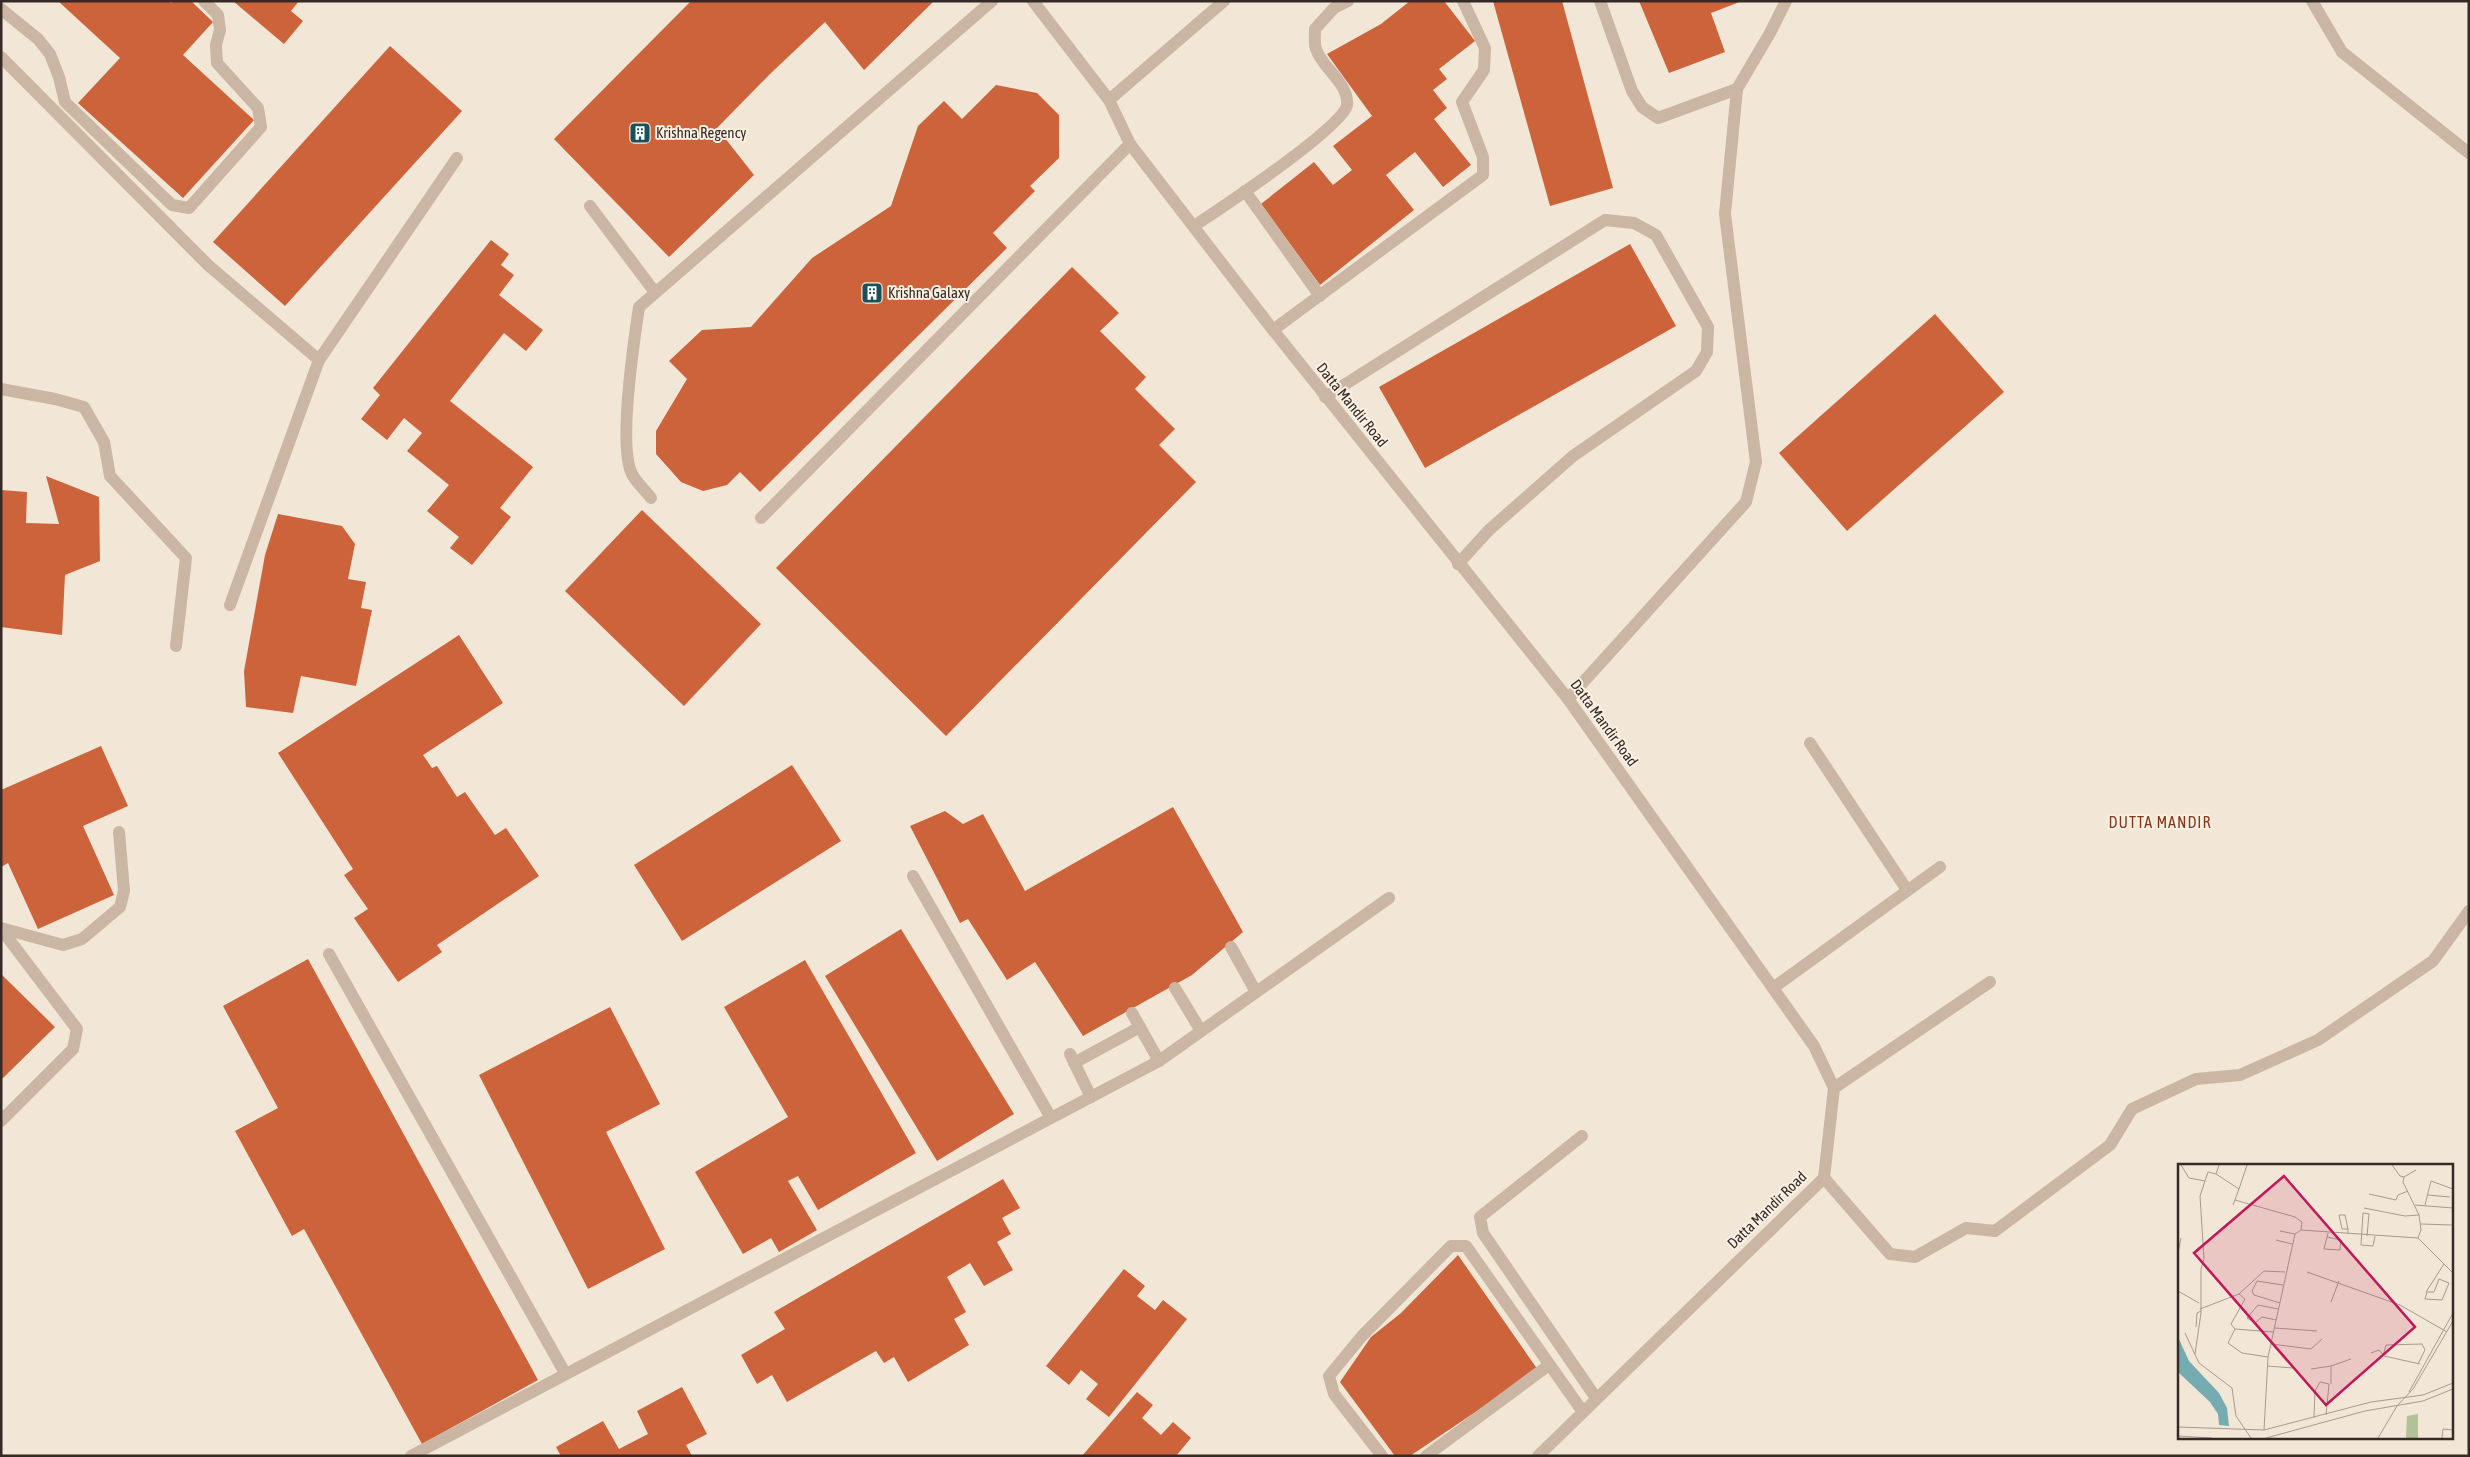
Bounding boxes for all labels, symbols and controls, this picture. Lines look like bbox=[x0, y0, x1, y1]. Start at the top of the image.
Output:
building icon: Krishna Regency bbox=[628, 121, 652, 145]
place label: Krishna Regency bbox=[656, 124, 746, 141]
building icon: Krishna Galaxy bbox=[860, 281, 884, 305]
place label: Krishna Galaxy bbox=[888, 284, 970, 301]
street label: Datta Mandir Road bbox=[1313, 359, 1391, 450]
street label: Datta Mandir Road bbox=[1567, 676, 1642, 769]
district label: DUTTA MANDIR bbox=[2109, 813, 2211, 831]
inset map bbox=[2178, 1164, 2452, 1440]
street label: Datta Mandir Road bbox=[1724, 1168, 1810, 1252]

